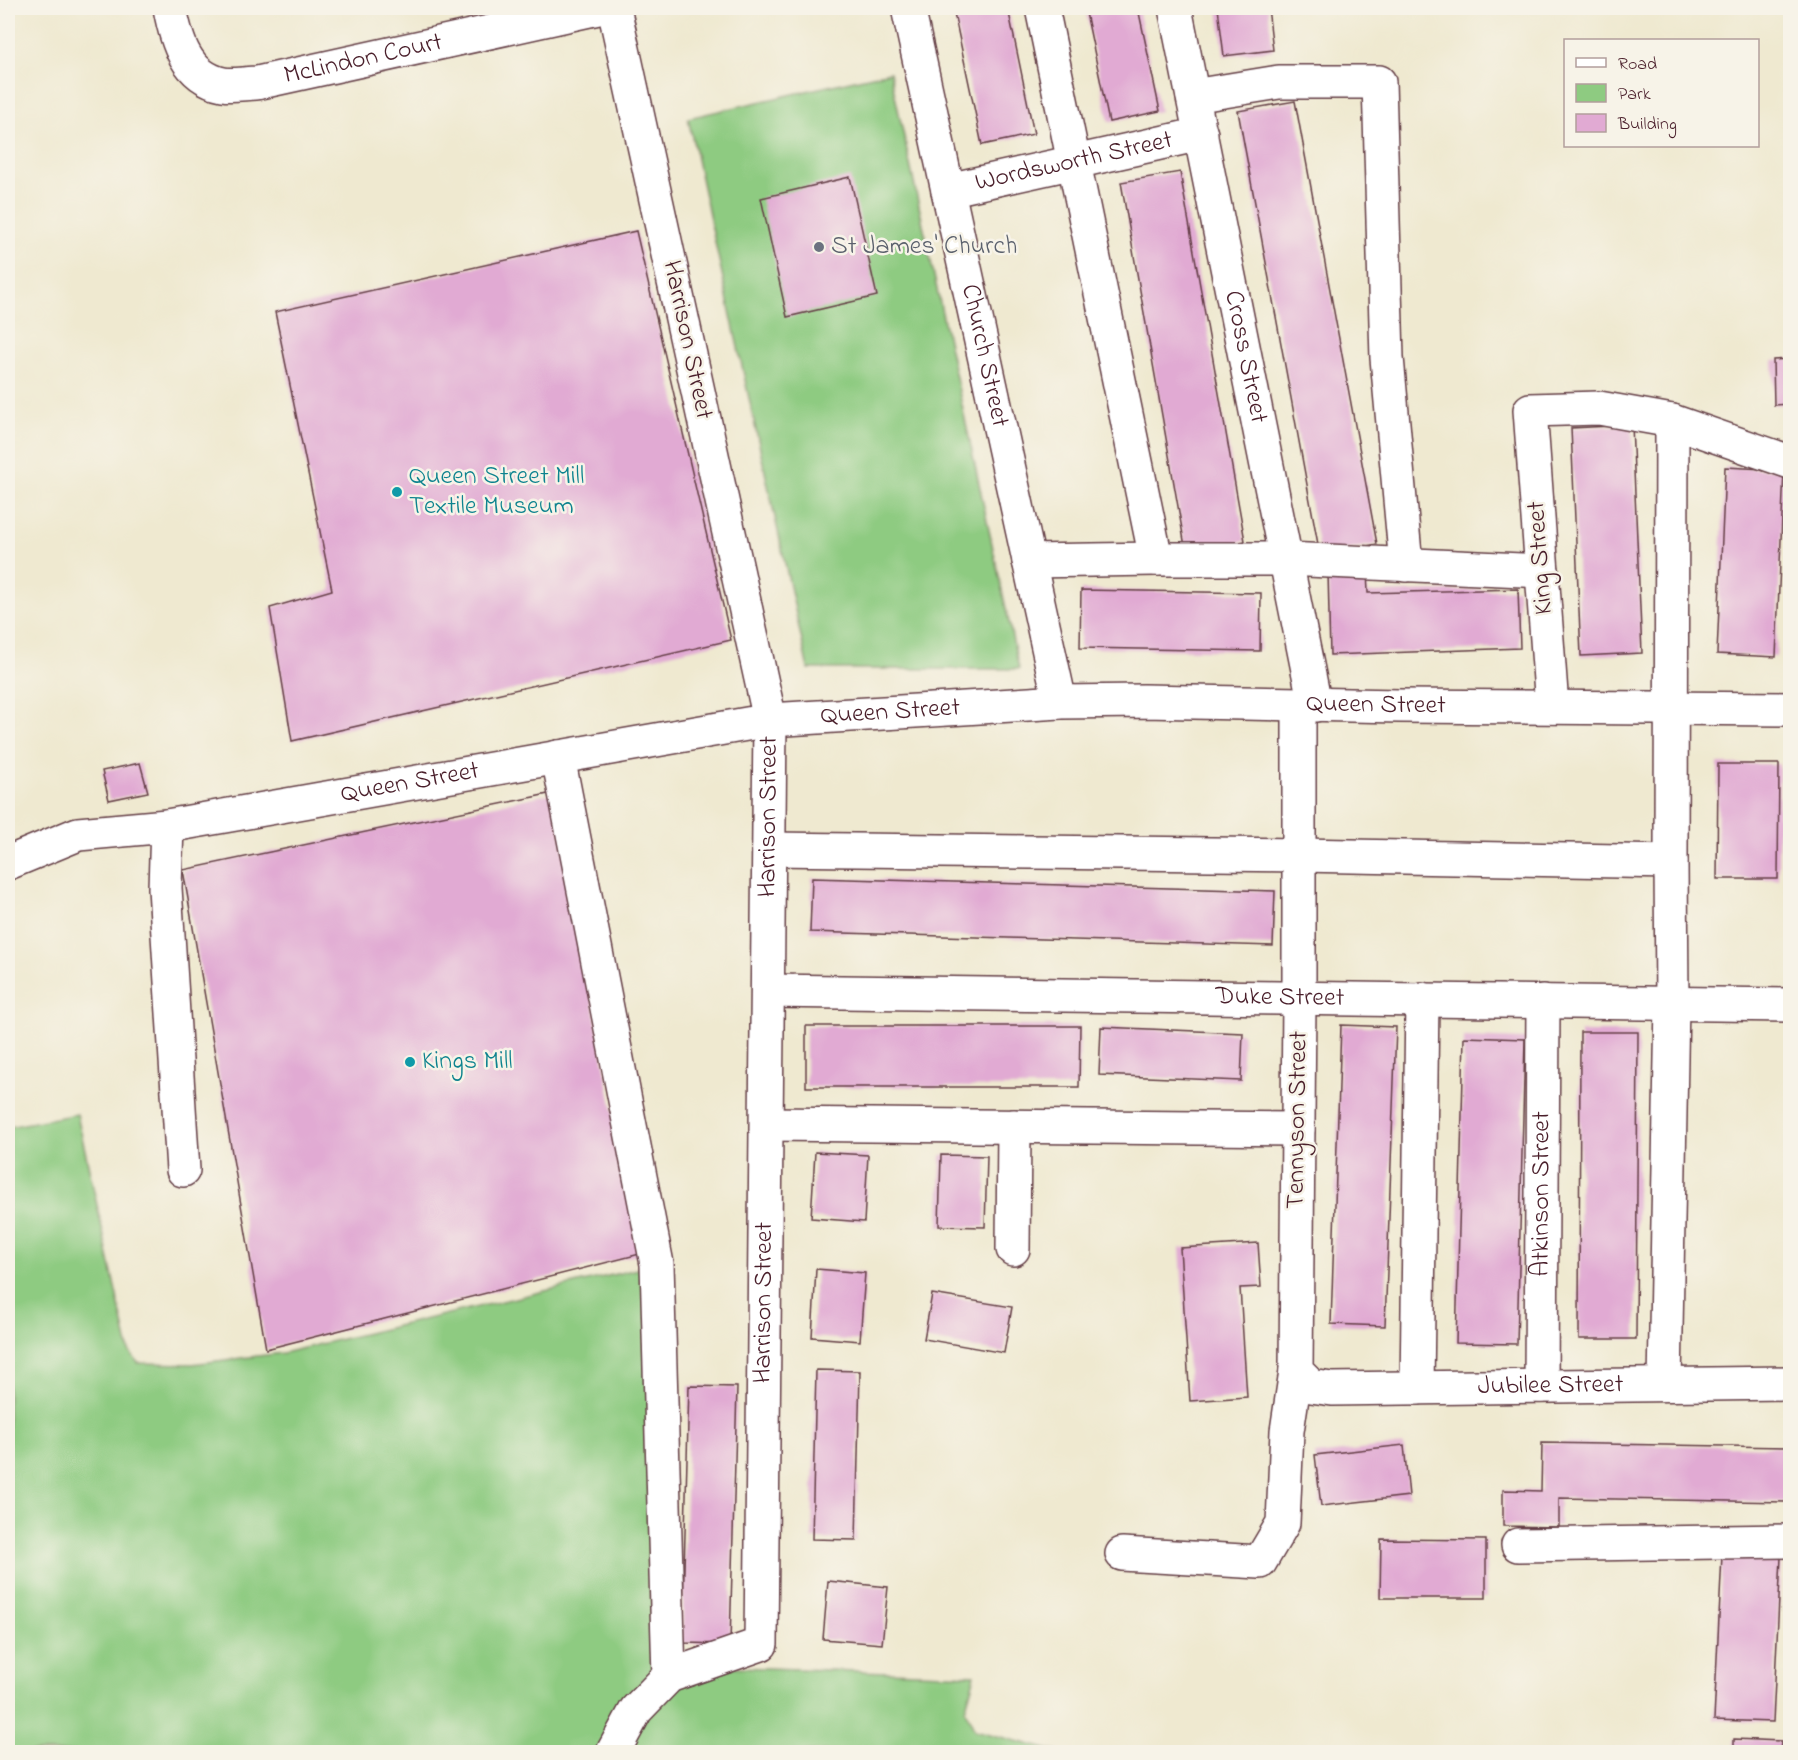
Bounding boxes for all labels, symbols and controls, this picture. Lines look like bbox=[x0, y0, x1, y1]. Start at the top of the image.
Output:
street label: McLindon Court bbox=[280, 24, 446, 96]
legend bbox=[1564, 39, 1759, 147]
text: Road bbox=[1618, 52, 1657, 78]
text: Park bbox=[1618, 82, 1651, 108]
text: Building bbox=[1617, 112, 1677, 139]
street label: Wordsworth Street bbox=[972, 122, 1177, 202]
place label: St James' Church bbox=[831, 228, 1017, 266]
marker: St James' Church bbox=[812, 240, 826, 254]
street label: Harrison Street bbox=[652, 257, 722, 423]
street label: Church Street bbox=[950, 281, 1018, 431]
street label: Cross Street bbox=[1213, 287, 1277, 427]
place label: Queen Street Mill Textile Museum bbox=[409, 458, 584, 526]
marker: Queen Street Mill Textile Museum bbox=[390, 485, 404, 499]
street label: King Street bbox=[1518, 500, 1564, 616]
street label: Queen Street bbox=[1306, 685, 1446, 725]
street label: Queen Street bbox=[819, 689, 962, 736]
street label: Harrison Street bbox=[749, 735, 789, 898]
street label: Queen Street bbox=[338, 752, 482, 814]
street label: Duke Street bbox=[1214, 978, 1345, 1018]
street label: Tennyson Street bbox=[1277, 1030, 1319, 1209]
place label: Kings Mill bbox=[422, 1043, 513, 1081]
marker: Kings Mill bbox=[403, 1055, 417, 1069]
street label: Atkinson Street bbox=[1523, 1111, 1561, 1277]
street label: Harrison Street bbox=[745, 1221, 784, 1384]
street label: Jubilee Street bbox=[1477, 1366, 1624, 1406]

